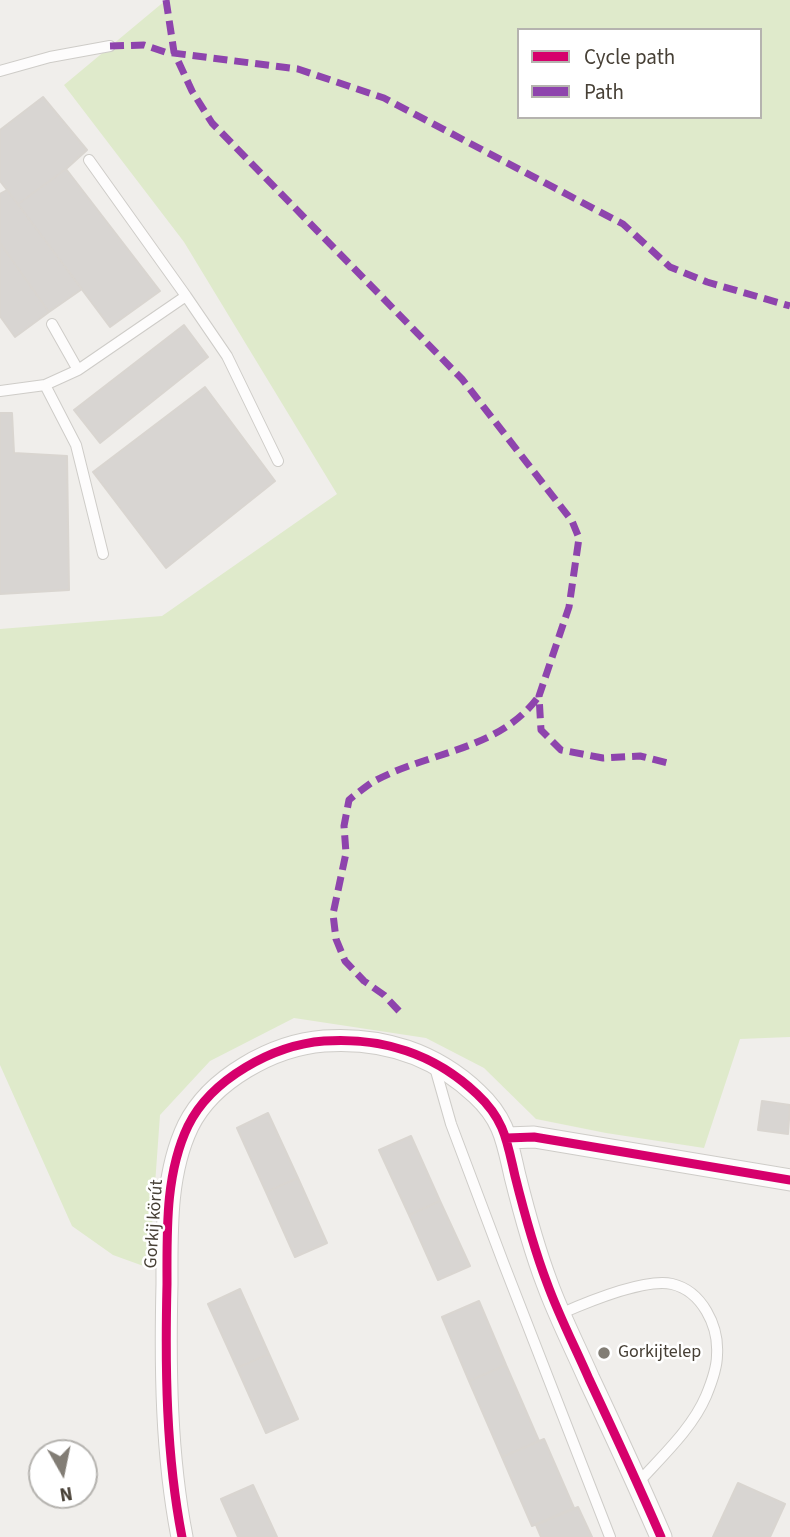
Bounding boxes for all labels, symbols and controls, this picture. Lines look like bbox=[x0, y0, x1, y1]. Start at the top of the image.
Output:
legend bbox=[517, 28, 762, 119]
text: Cycle path bbox=[584, 42, 675, 72]
text: Path bbox=[584, 77, 624, 107]
street label: Gorkij körút bbox=[141, 1179, 169, 1269]
place label: Gorkijtelep bbox=[618, 1342, 701, 1364]
marker: Gorkijtelep bbox=[596, 1345, 612, 1361]
north arrow bbox=[28, 1439, 98, 1509]
text: N bbox=[58, 1479, 74, 1508]

